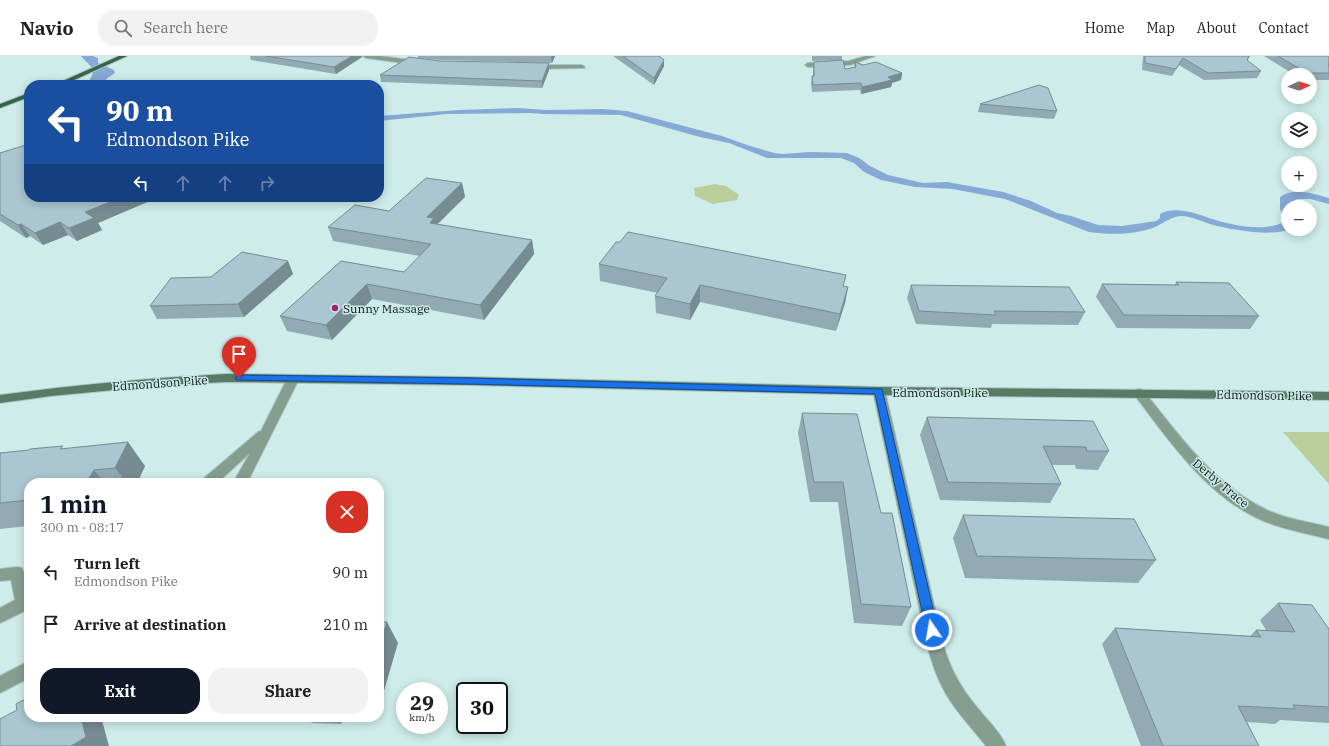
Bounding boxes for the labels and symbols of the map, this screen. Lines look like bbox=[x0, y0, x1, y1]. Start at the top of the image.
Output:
north arrow bbox=[1281, 68, 1317, 104]
place label: Sunny Massage bbox=[343, 301, 430, 316]
marker: Sunny Massage bbox=[330, 303, 340, 313]
pin bbox=[222, 337, 256, 378]
street label: Edmondson Pike bbox=[112, 372, 208, 394]
street label: Edmondson Pike bbox=[892, 385, 988, 400]
street label: Edmondson Pike bbox=[1216, 387, 1312, 403]
street label: Derby Trace bbox=[1190, 455, 1252, 511]
position arrow bbox=[911, 609, 953, 651]
speed limit sign: 30 bbox=[456, 682, 508, 734]

